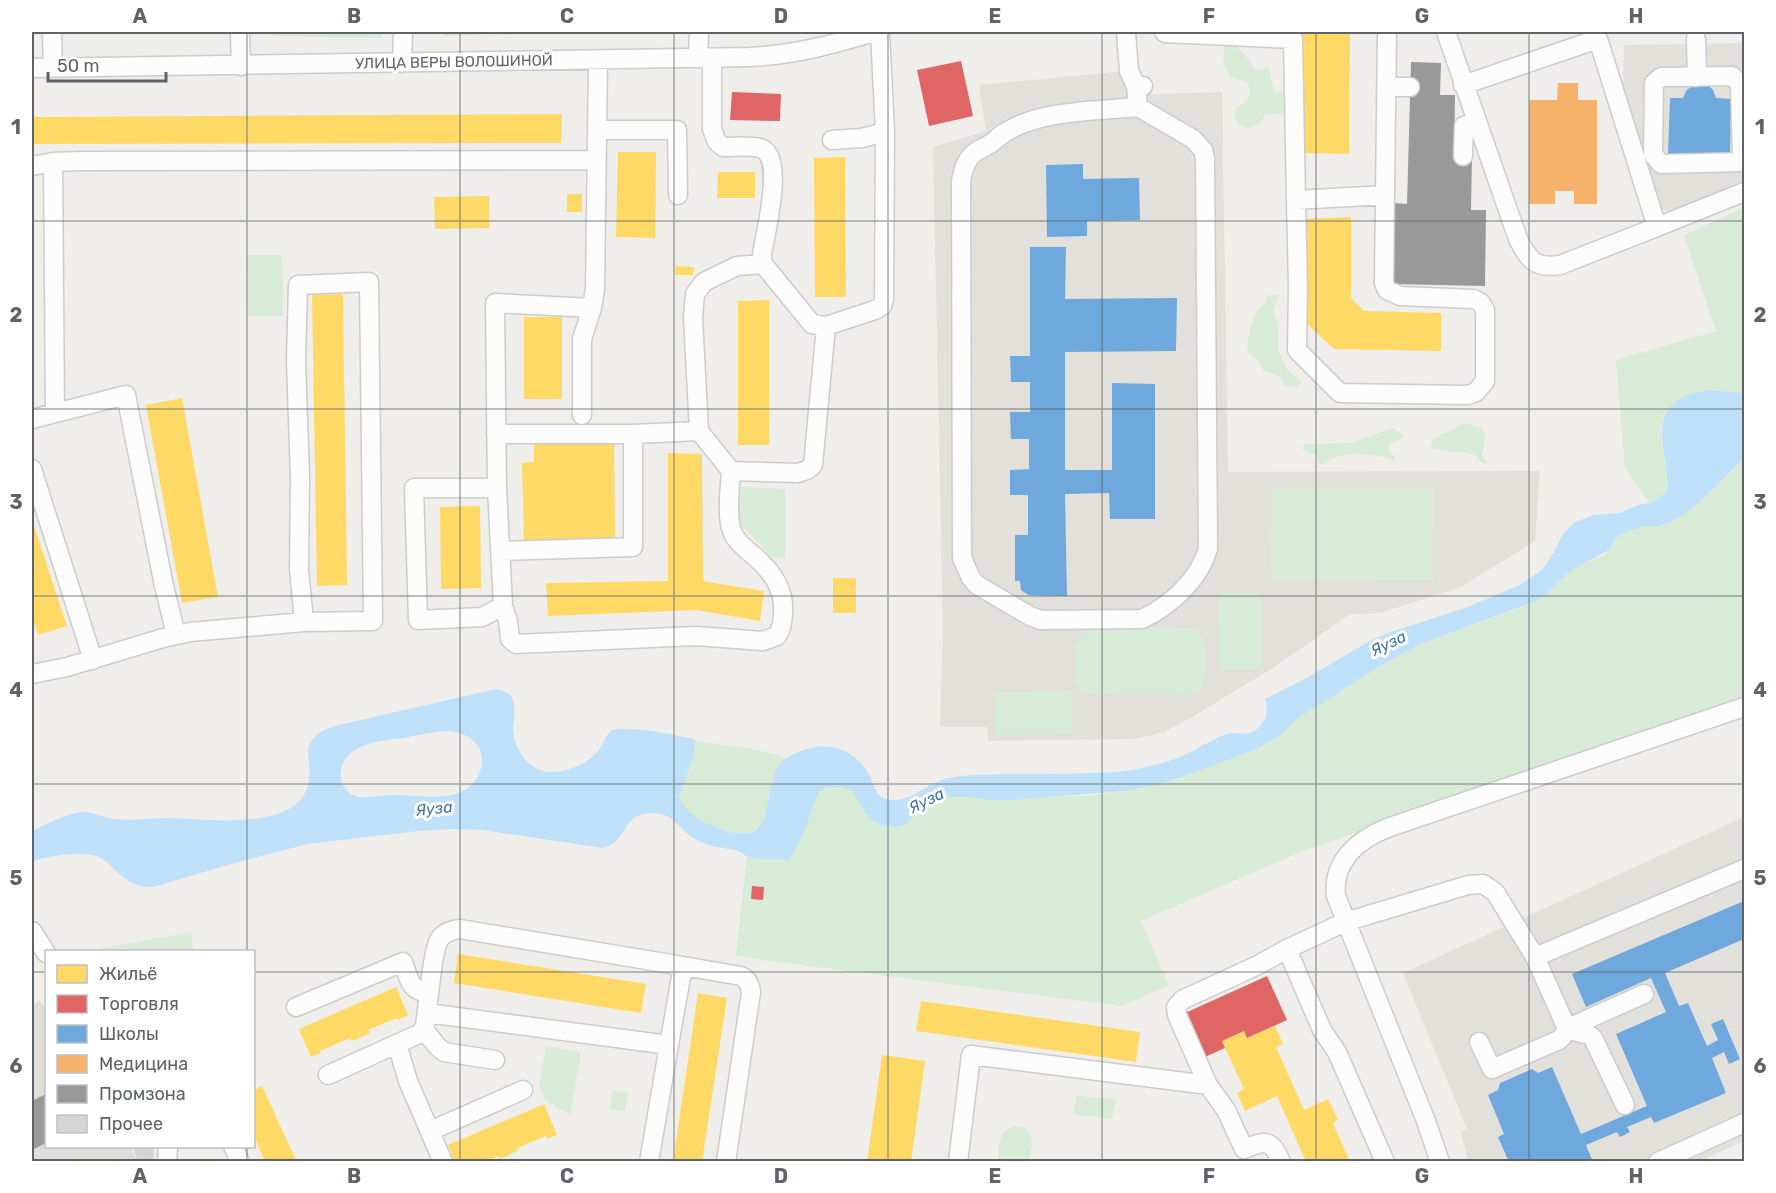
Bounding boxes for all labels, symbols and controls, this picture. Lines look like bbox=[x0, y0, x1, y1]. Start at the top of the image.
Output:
text: A bbox=[133, 4, 148, 28]
text: B bbox=[347, 4, 361, 28]
text: C bbox=[560, 4, 574, 28]
text: D bbox=[774, 4, 788, 28]
text: E bbox=[989, 4, 1001, 28]
text: F bbox=[1203, 4, 1215, 28]
text: G bbox=[1415, 4, 1429, 28]
text: H bbox=[1629, 4, 1643, 28]
scale bar bbox=[48, 45, 166, 83]
street label: УЛИЦА ВЕРЫ ВОЛОШИНОЙ bbox=[355, 51, 553, 73]
text: 50 m bbox=[57, 55, 100, 77]
text: 1 bbox=[11, 115, 21, 139]
text: 1 bbox=[1755, 115, 1765, 139]
text: 2 bbox=[10, 303, 23, 327]
text: 2 bbox=[1754, 303, 1767, 327]
text: 3 bbox=[9, 490, 23, 514]
text: 3 bbox=[1753, 490, 1767, 514]
water label: Яуза bbox=[1367, 627, 1409, 660]
text: 4 bbox=[9, 678, 23, 702]
text: 4 bbox=[1753, 678, 1767, 702]
water label: Яуза bbox=[905, 784, 947, 817]
water label: Яуза bbox=[415, 797, 454, 820]
text: 5 bbox=[10, 866, 23, 890]
text: 5 bbox=[1754, 866, 1767, 890]
legend bbox=[45, 950, 255, 1148]
text: Жильё bbox=[99, 963, 157, 985]
text: Торговля bbox=[99, 993, 179, 1015]
text: Школы bbox=[99, 1023, 159, 1045]
text: Медицина bbox=[99, 1053, 188, 1075]
text: 6 bbox=[9, 1054, 23, 1078]
text: 6 bbox=[1753, 1054, 1767, 1078]
text: Промзона bbox=[99, 1083, 186, 1105]
text: Прочее bbox=[99, 1113, 163, 1135]
text: A bbox=[133, 1164, 148, 1188]
text: B bbox=[347, 1164, 361, 1188]
text: C bbox=[560, 1164, 574, 1188]
text: D bbox=[774, 1164, 788, 1188]
text: E bbox=[989, 1164, 1001, 1188]
text: F bbox=[1203, 1164, 1215, 1188]
text: G bbox=[1415, 1164, 1429, 1188]
text: H bbox=[1629, 1164, 1643, 1188]

